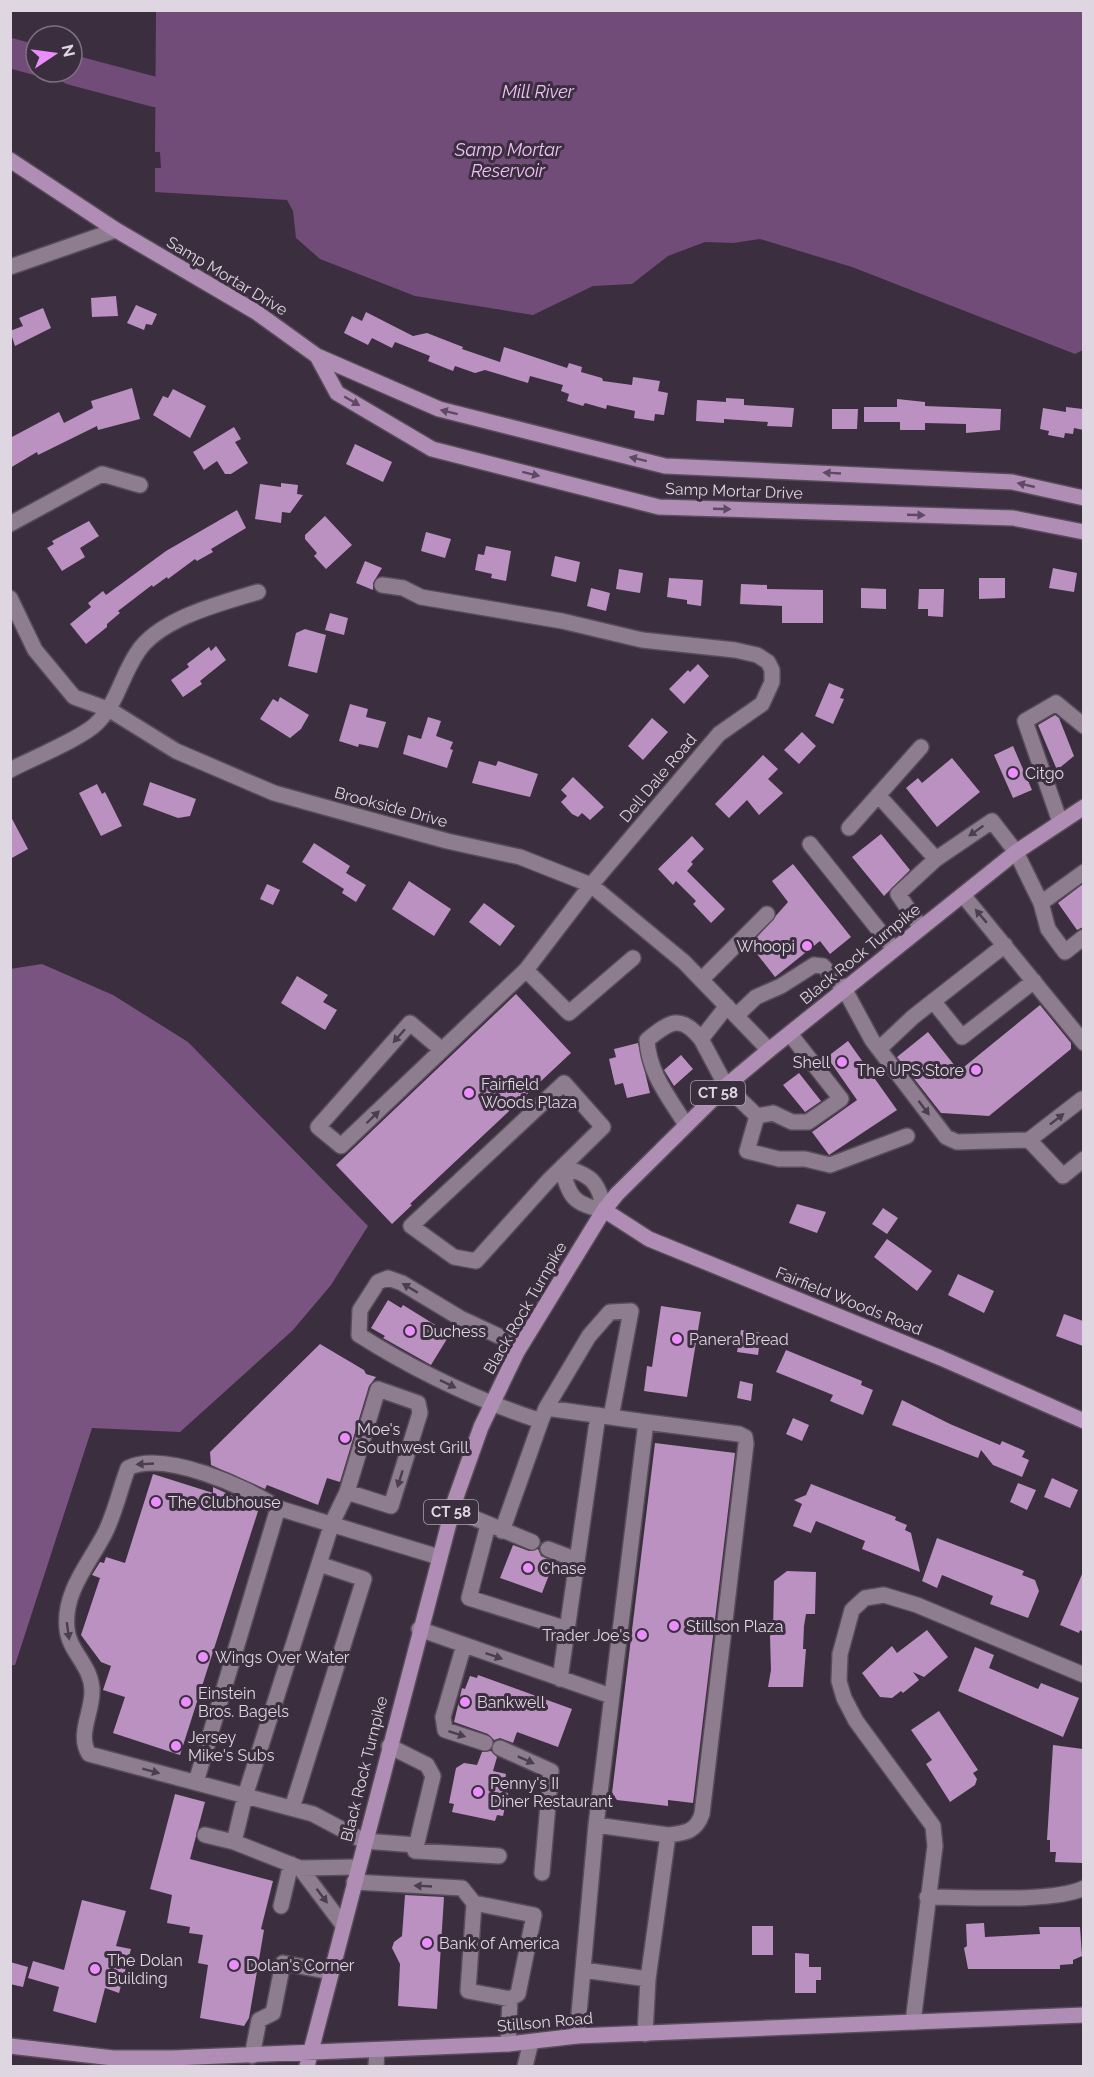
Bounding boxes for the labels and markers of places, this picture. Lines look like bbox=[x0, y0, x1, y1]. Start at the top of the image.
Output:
place label: Citgo bbox=[1025, 764, 1064, 783]
marker: Citgo bbox=[1006, 766, 1020, 780]
place label: Whoopi bbox=[737, 937, 795, 956]
marker: Whoopi bbox=[800, 939, 814, 953]
place label: Shell bbox=[793, 1053, 831, 1072]
marker: Shell bbox=[835, 1055, 849, 1069]
place label: The UPS Store bbox=[857, 1061, 964, 1080]
marker: The UPS Store bbox=[969, 1063, 983, 1077]
place label: Fairfield Woods Plaza bbox=[481, 1075, 577, 1112]
marker: Fairfield Woods Plaza bbox=[462, 1086, 476, 1100]
place label: Duchess bbox=[422, 1322, 486, 1341]
marker: Duchess bbox=[403, 1324, 417, 1338]
place label: Panera Bread bbox=[689, 1330, 789, 1349]
marker: Panera Bread bbox=[670, 1332, 684, 1346]
place label: Moe's Southwest Grill bbox=[357, 1420, 469, 1457]
marker: Moe's Southwest Grill bbox=[338, 1431, 352, 1445]
place label: The Clubhouse bbox=[168, 1493, 281, 1512]
marker: The Clubhouse bbox=[149, 1495, 163, 1509]
place label: Chase bbox=[540, 1559, 586, 1578]
marker: Chase bbox=[521, 1561, 535, 1575]
place label: Stillson Plaza bbox=[686, 1617, 783, 1636]
marker: Stillson Plaza bbox=[667, 1619, 681, 1633]
place label: Trader Joe's bbox=[542, 1626, 630, 1645]
marker: Trader Joe's bbox=[635, 1628, 649, 1642]
place label: Wings Over Water bbox=[215, 1648, 350, 1667]
marker: Wings Over Water bbox=[196, 1650, 210, 1664]
place label: Einstein Bros. Bagels bbox=[198, 1684, 289, 1721]
place label: Bankwell bbox=[477, 1693, 546, 1712]
marker: Einstein Bros. Bagels bbox=[179, 1695, 193, 1709]
marker: Bankwell bbox=[458, 1695, 472, 1709]
place label: Jersey Mike's Subs bbox=[188, 1728, 275, 1765]
marker: Jersey Mike's Subs bbox=[169, 1739, 183, 1753]
place label: Penny's II Diner Restaurant bbox=[490, 1774, 613, 1811]
marker: Penny's II Diner Restaurant bbox=[471, 1785, 485, 1799]
place label: Bank of America bbox=[439, 1934, 560, 1953]
marker: Bank of America bbox=[420, 1936, 434, 1950]
place label: The Dolan Building bbox=[107, 1951, 183, 1988]
place label: Dolan's Corner bbox=[246, 1956, 355, 1975]
marker: Dolan's Corner bbox=[227, 1958, 241, 1972]
marker: The Dolan Building bbox=[88, 1962, 102, 1976]

